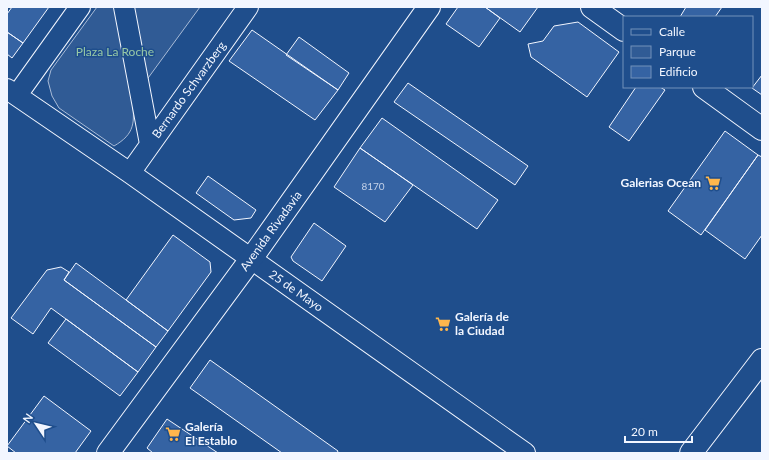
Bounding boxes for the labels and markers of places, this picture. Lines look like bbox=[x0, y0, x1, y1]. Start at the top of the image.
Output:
supermarket icon: Galerias Ocean bbox=[704, 174, 722, 192]
place label: Galerias Ocean bbox=[620, 175, 701, 190]
place label: Galería de la Ciudad bbox=[455, 309, 510, 338]
supermarket icon: Galería de la Ciudad bbox=[434, 315, 452, 333]
place label: Galería El Establo bbox=[185, 419, 237, 448]
supermarket icon: Galería El Establo bbox=[164, 425, 182, 443]

